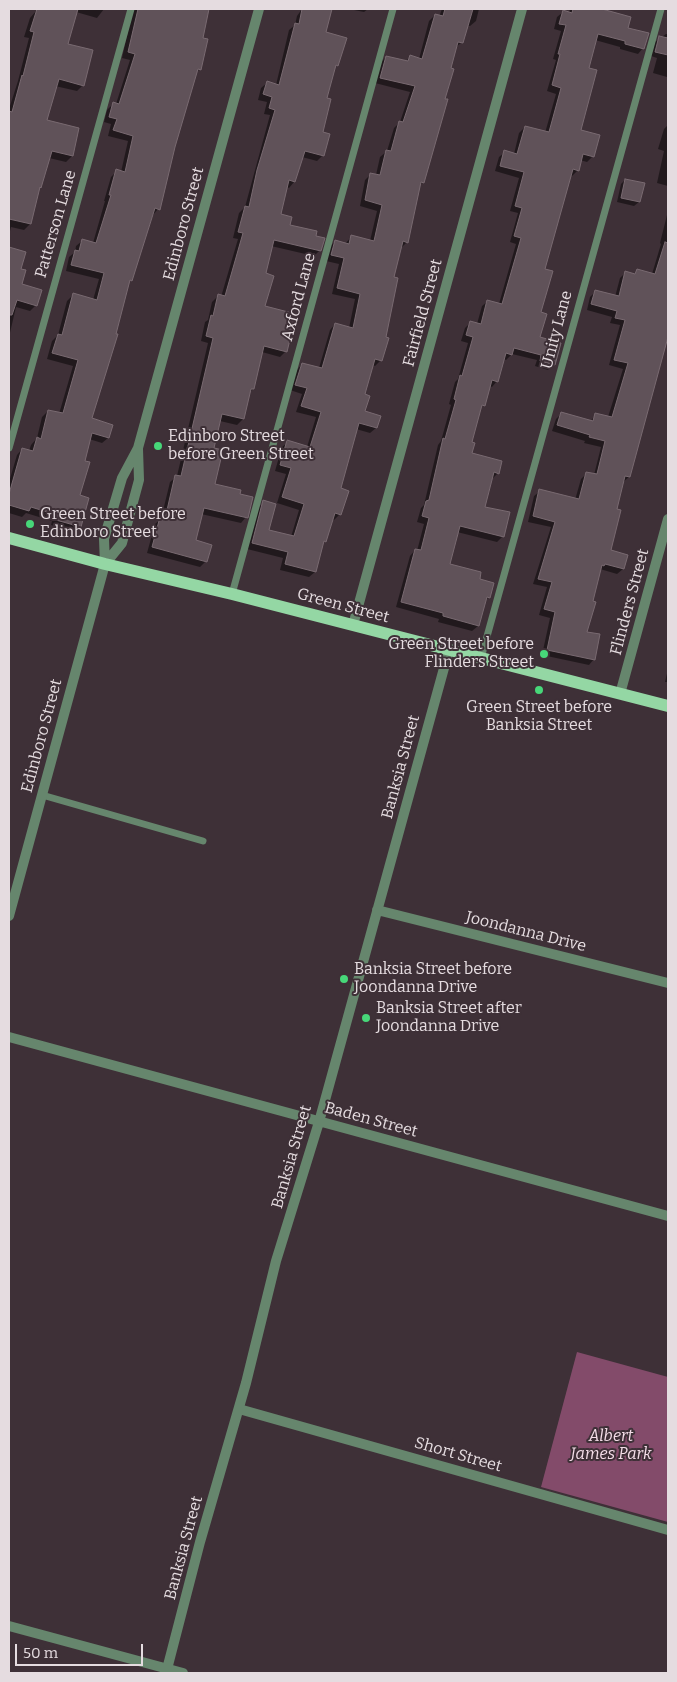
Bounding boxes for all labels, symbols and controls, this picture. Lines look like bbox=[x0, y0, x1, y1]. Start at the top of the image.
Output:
street label: Edinboro Street bbox=[160, 165, 208, 283]
street label: Patterson Lane bbox=[31, 168, 81, 280]
street label: Axford Lane bbox=[278, 251, 320, 343]
street label: Fairfield Street bbox=[399, 257, 447, 369]
street label: Unity Lane bbox=[537, 289, 577, 371]
place label: Edinboro Street before Green Street bbox=[168, 427, 314, 465]
marker: Edinboro Street before Green Street bbox=[152, 440, 164, 452]
place label: Green Street before Edinboro Street bbox=[40, 505, 186, 543]
marker: Green Street before Edinboro Street bbox=[24, 518, 36, 530]
street label: Flinders Street bbox=[607, 547, 653, 657]
street label: Green Street bbox=[295, 584, 391, 628]
place label: Green Street before Flinders Street bbox=[388, 635, 534, 673]
marker: Green Street before Flinders Street bbox=[538, 648, 550, 660]
street label: Edinboro Street bbox=[18, 677, 66, 795]
marker: Green Street before Banksia Street bbox=[533, 684, 545, 696]
place label: Green Street before Banksia Street bbox=[466, 698, 612, 736]
street label: Banksia Street bbox=[378, 713, 424, 821]
street label: Joondanna Drive bbox=[464, 908, 588, 956]
place label: Banksia Street before Joondanna Drive bbox=[354, 960, 512, 998]
marker: Banksia Street before Joondanna Drive bbox=[338, 973, 350, 985]
place label: Banksia Street after Joondanna Drive bbox=[376, 999, 522, 1037]
marker: Banksia Street after Joondanna Drive bbox=[360, 1012, 372, 1024]
street label: Baden Street bbox=[322, 1098, 420, 1142]
street label: Banksia Street bbox=[268, 1103, 316, 1211]
park label: Albert James Park bbox=[570, 1427, 652, 1465]
street label: Short Street bbox=[412, 1433, 504, 1477]
street label: Banksia Street bbox=[161, 1494, 207, 1602]
scale bar bbox=[18, 1634, 145, 1666]
text: 50 m bbox=[23, 1644, 58, 1662]

